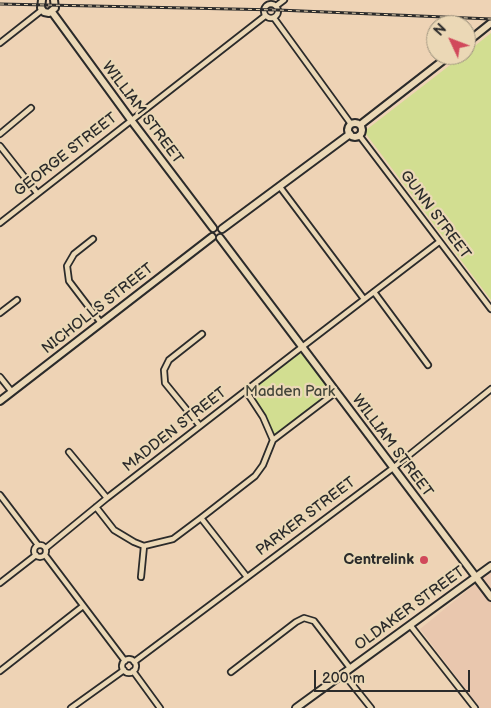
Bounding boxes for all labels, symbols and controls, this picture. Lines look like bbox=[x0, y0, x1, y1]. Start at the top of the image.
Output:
north arrow bbox=[426, 15, 476, 65]
text: N bbox=[431, 20, 450, 40]
street label: WILLIAM STREET bbox=[98, 58, 186, 168]
street label: GEORGE STREET bbox=[11, 109, 121, 201]
street label: GUNN STREET bbox=[396, 167, 474, 263]
street label: NICHOLLS STREET bbox=[39, 260, 157, 358]
park label: Madden Park bbox=[245, 383, 335, 401]
street label: MADDEN STREET bbox=[120, 384, 230, 476]
street label: WILLIAM STREET bbox=[348, 391, 436, 501]
street label: PARKER STREET bbox=[253, 474, 359, 560]
place label: Centrelink bbox=[343, 551, 414, 569]
marker: Centrelink bbox=[418, 554, 430, 566]
street label: OLDAKER STREET bbox=[352, 563, 468, 655]
scale bar bbox=[316, 660, 472, 692]
text: 200 m bbox=[322, 669, 365, 688]

